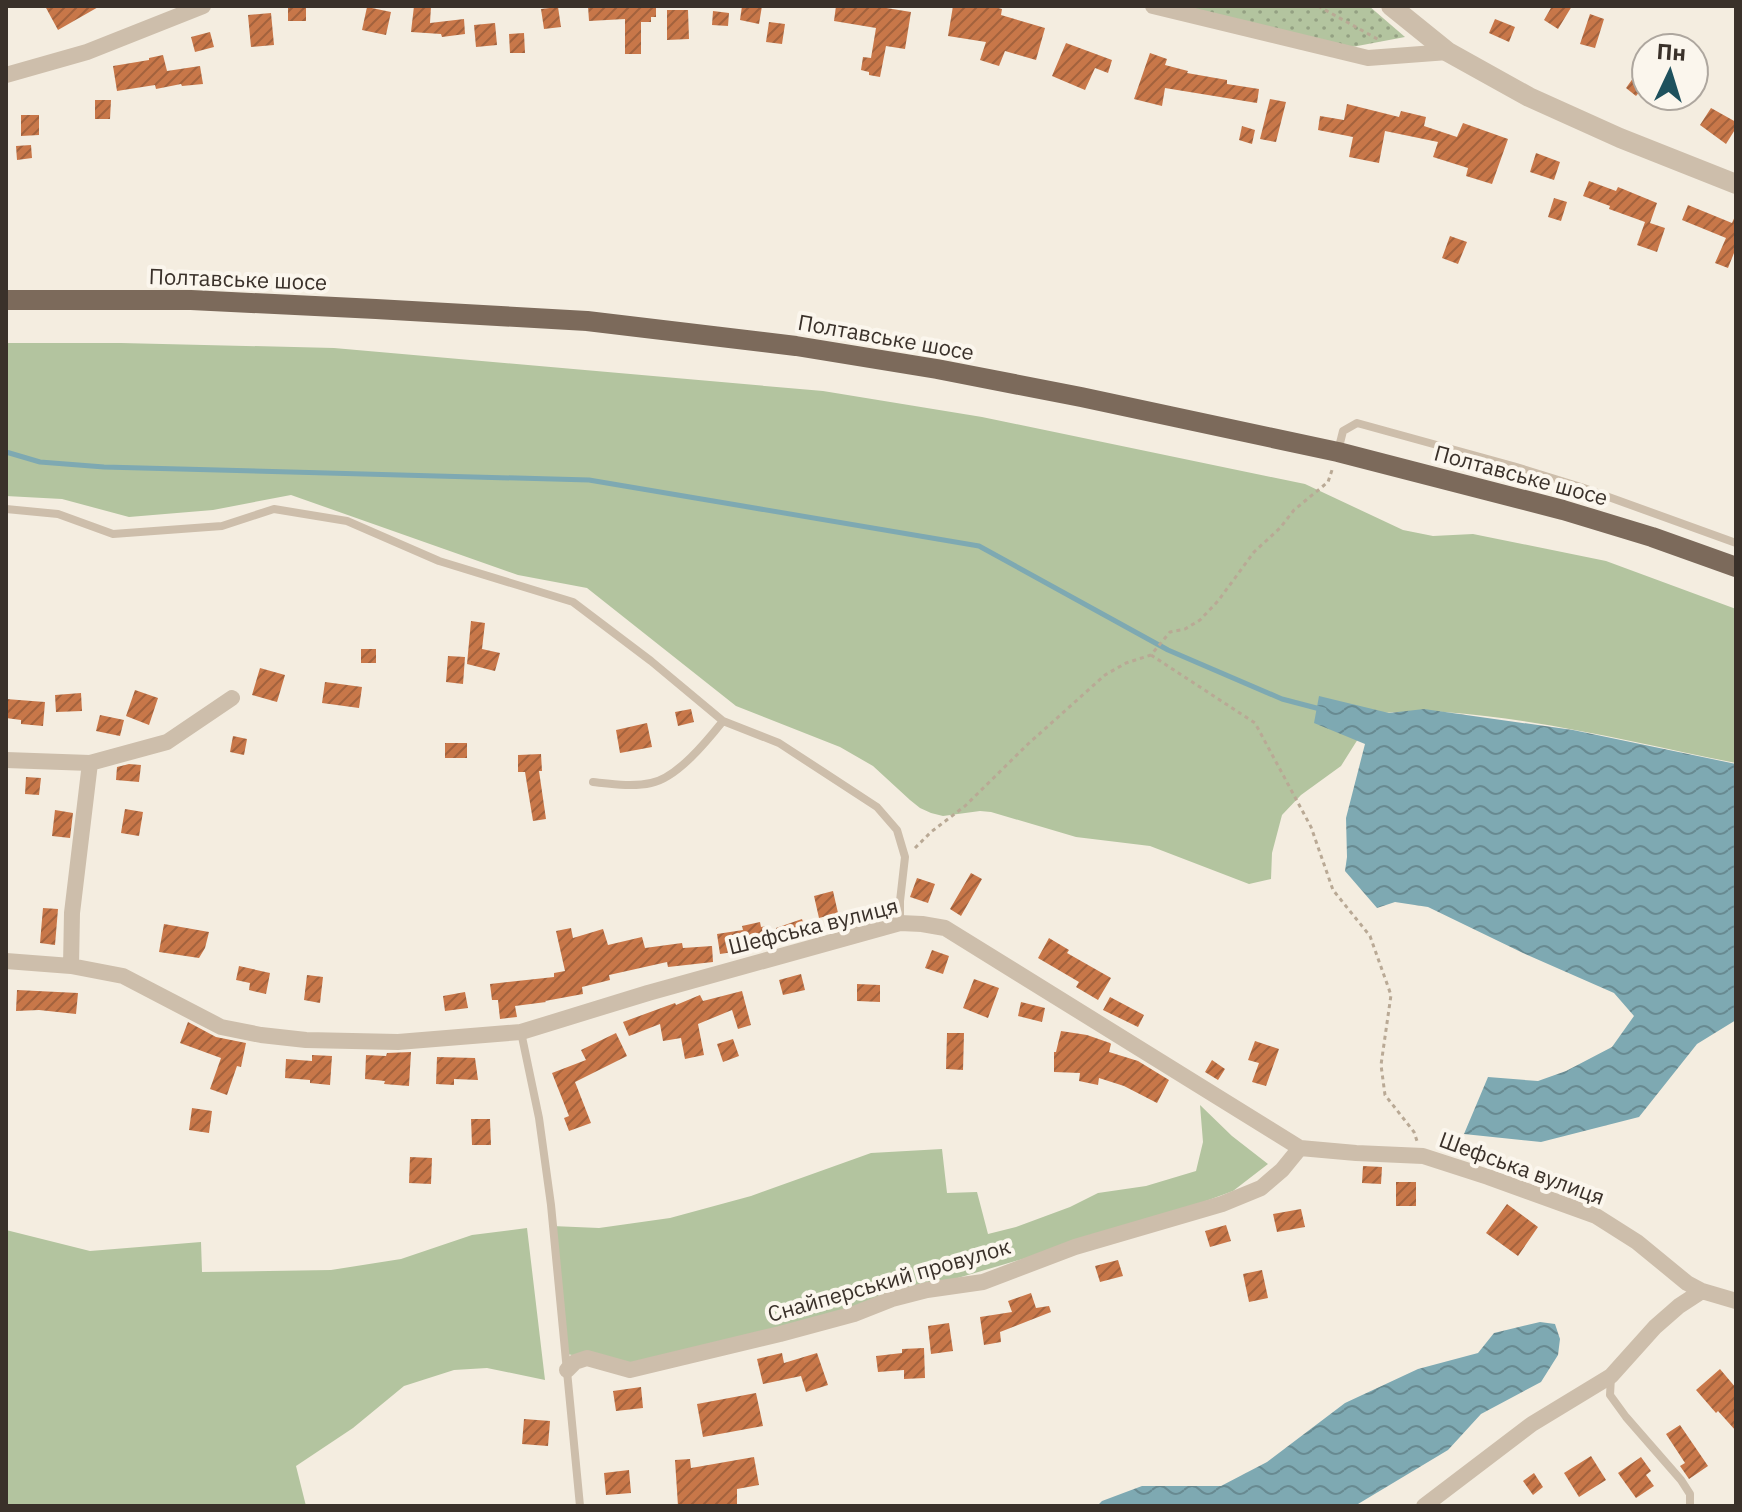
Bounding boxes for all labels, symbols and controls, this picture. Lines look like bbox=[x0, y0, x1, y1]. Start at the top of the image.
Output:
north arrow bbox=[1630, 32, 1710, 112]
text: Пн bbox=[1656, 36, 1687, 67]
street label: Полтавське шосе bbox=[148, 261, 328, 296]
street label: Полтавське шосе bbox=[796, 307, 976, 366]
street label: Полтавське шосе bbox=[1431, 437, 1611, 512]
street label: Шефська вулиця bbox=[725, 890, 901, 961]
street label: Шефська вулиця bbox=[1435, 1124, 1609, 1211]
street label: Снайперський провулок bbox=[764, 1231, 1014, 1328]

